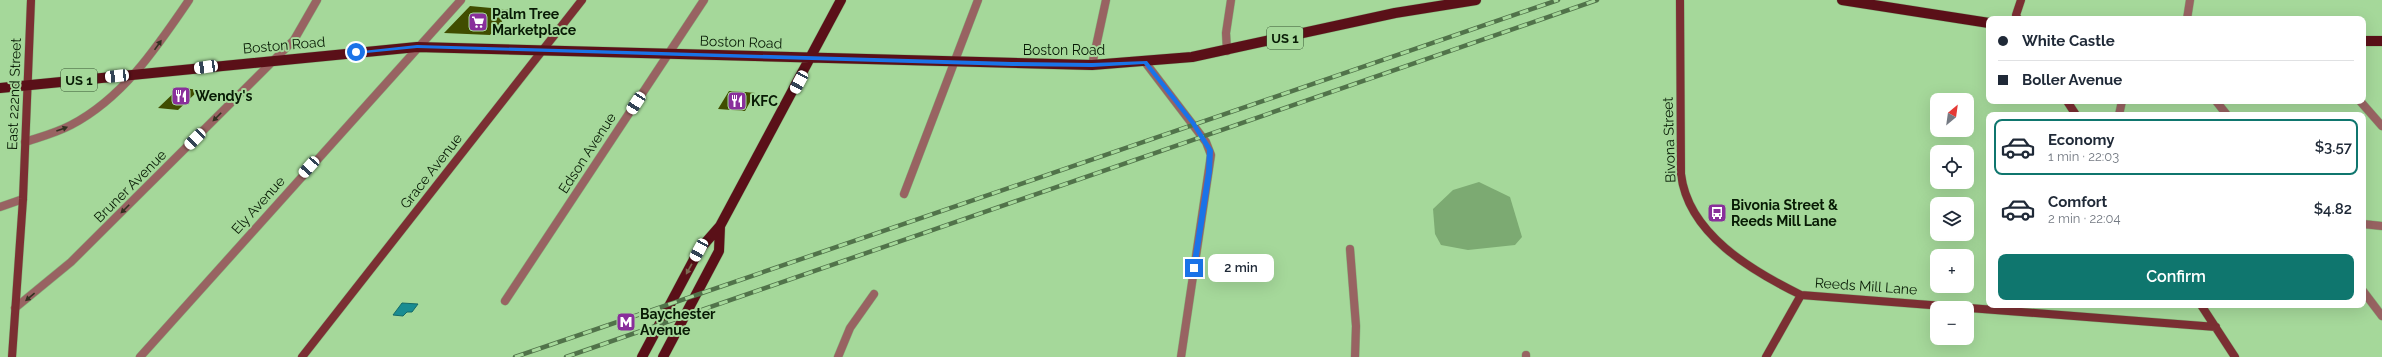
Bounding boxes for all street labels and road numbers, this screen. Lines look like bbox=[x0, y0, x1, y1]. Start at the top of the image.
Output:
road number: US 1 bbox=[1267, 27, 1303, 49]
street label: Boston Road bbox=[242, 33, 326, 57]
street label: Boston Road bbox=[699, 33, 783, 51]
street label: East 222nd Street bbox=[4, 37, 24, 150]
street label: Boston Road bbox=[1023, 42, 1105, 58]
road number: US 1 bbox=[61, 69, 97, 91]
street label: Bivona Street bbox=[1659, 96, 1678, 183]
street label: Edson Avenue bbox=[555, 110, 619, 196]
street label: Grace Avenue bbox=[397, 130, 465, 212]
street label: Bruner Avenue bbox=[90, 146, 170, 226]
street label: Ely Avenue bbox=[228, 173, 288, 237]
street label: Reeds Mill Lane bbox=[1814, 274, 1918, 298]

